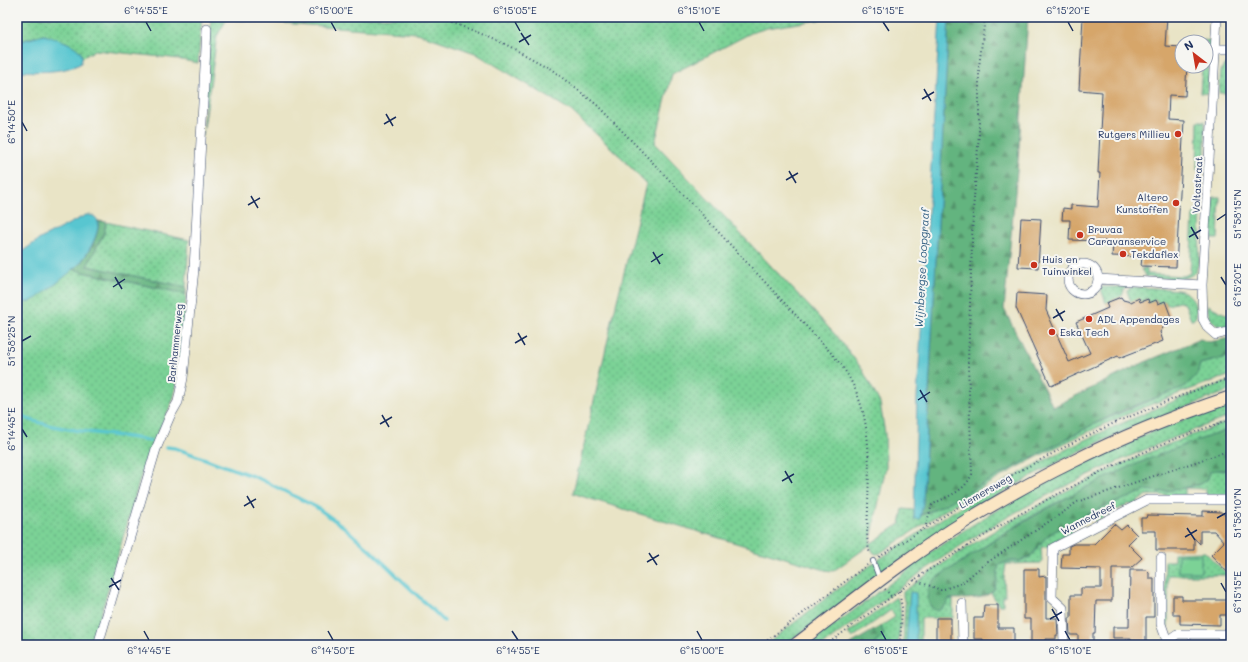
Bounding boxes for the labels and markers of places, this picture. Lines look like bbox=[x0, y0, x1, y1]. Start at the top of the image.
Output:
place label: Rutgers Millieu bbox=[1098, 127, 1170, 141]
marker: Rutgers Millieu bbox=[1173, 129, 1183, 139]
place label: Altero Kunstoffen bbox=[1116, 190, 1168, 216]
marker: Altero Kunstoffen bbox=[1171, 198, 1181, 208]
place label: Bruvaa Caravanservice bbox=[1088, 222, 1166, 248]
marker: Bruvaa Caravanservice bbox=[1075, 230, 1085, 240]
place label: Tekdaflex bbox=[1131, 247, 1178, 261]
marker: Tekdaflex bbox=[1118, 249, 1128, 259]
place label: Huis en Tuinwinkel bbox=[1042, 252, 1092, 278]
marker: Huis en Tuinwinkel bbox=[1029, 260, 1039, 270]
place label: ADL Appendages bbox=[1097, 312, 1180, 326]
marker: ADL Appendages bbox=[1084, 314, 1094, 324]
place label: Eska Tech bbox=[1060, 325, 1109, 339]
marker: Eska Tech bbox=[1047, 327, 1057, 337]

